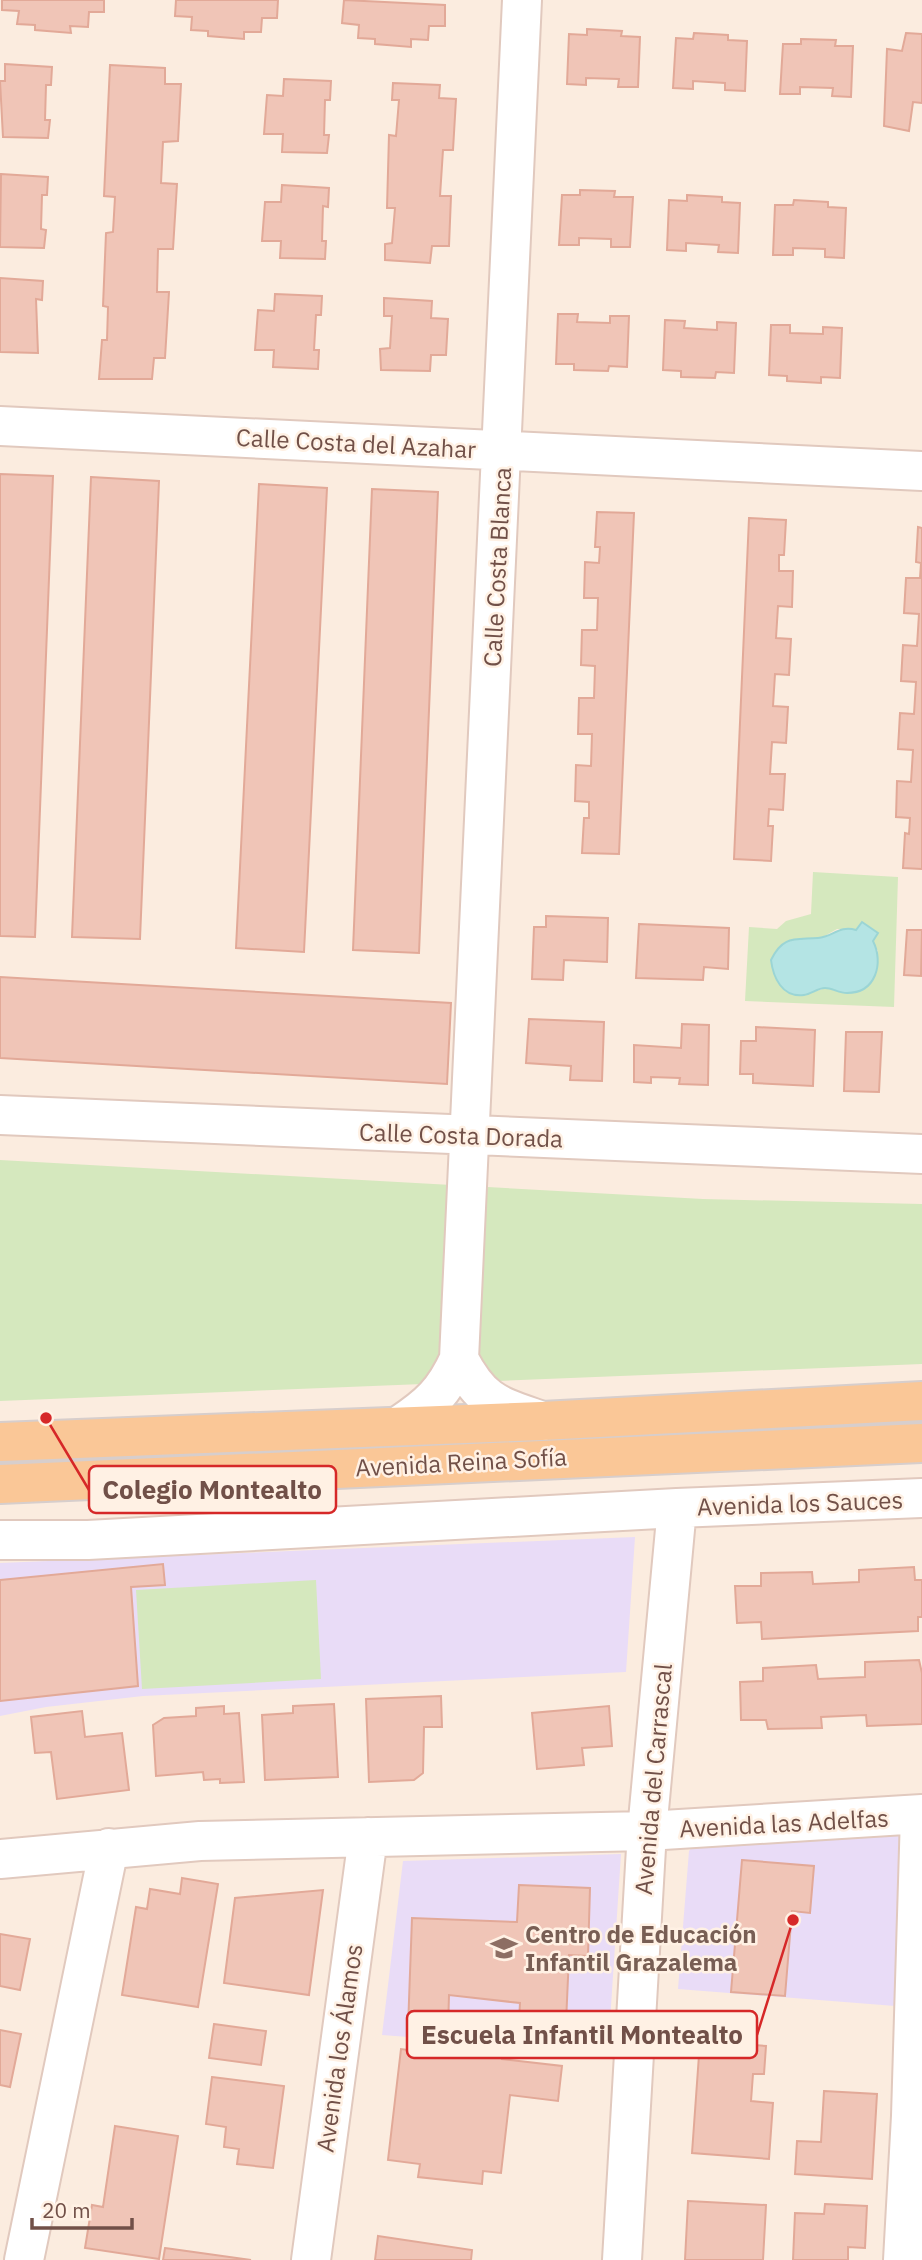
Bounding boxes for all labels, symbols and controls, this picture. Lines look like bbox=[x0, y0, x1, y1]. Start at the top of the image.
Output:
street label: Calle Costa del Azahar bbox=[235, 421, 477, 465]
street label: Calle Costa Blanca bbox=[476, 466, 518, 668]
street label: Calle Costa Dorada bbox=[358, 1115, 564, 1155]
street label: Avenida Reina Sofía bbox=[354, 1440, 568, 1484]
callout: Colegio Montealto bbox=[89, 1466, 336, 1513]
text: Colegio Montealto bbox=[102, 1472, 322, 1506]
street label: Avenida los Sauces bbox=[696, 1483, 904, 1523]
street label: Avenida del Carrascal bbox=[627, 1662, 679, 1896]
street label: Avenida las Adelfas bbox=[678, 1802, 890, 1844]
place label: Centro de Educación Infantil Grazalema bbox=[525, 1918, 757, 1978]
school or university icon: Centro de Educación Infantil Grazalema bbox=[489, 1933, 519, 1963]
street label: Avenida los Álamos bbox=[309, 1942, 369, 2154]
callout: Escuela Infantil Montealto bbox=[407, 2011, 757, 2058]
text: Escuela Infantil Montealto bbox=[421, 2017, 743, 2051]
scale bar bbox=[32, 2186, 131, 2230]
text: 20 m bbox=[42, 2196, 91, 2224]

